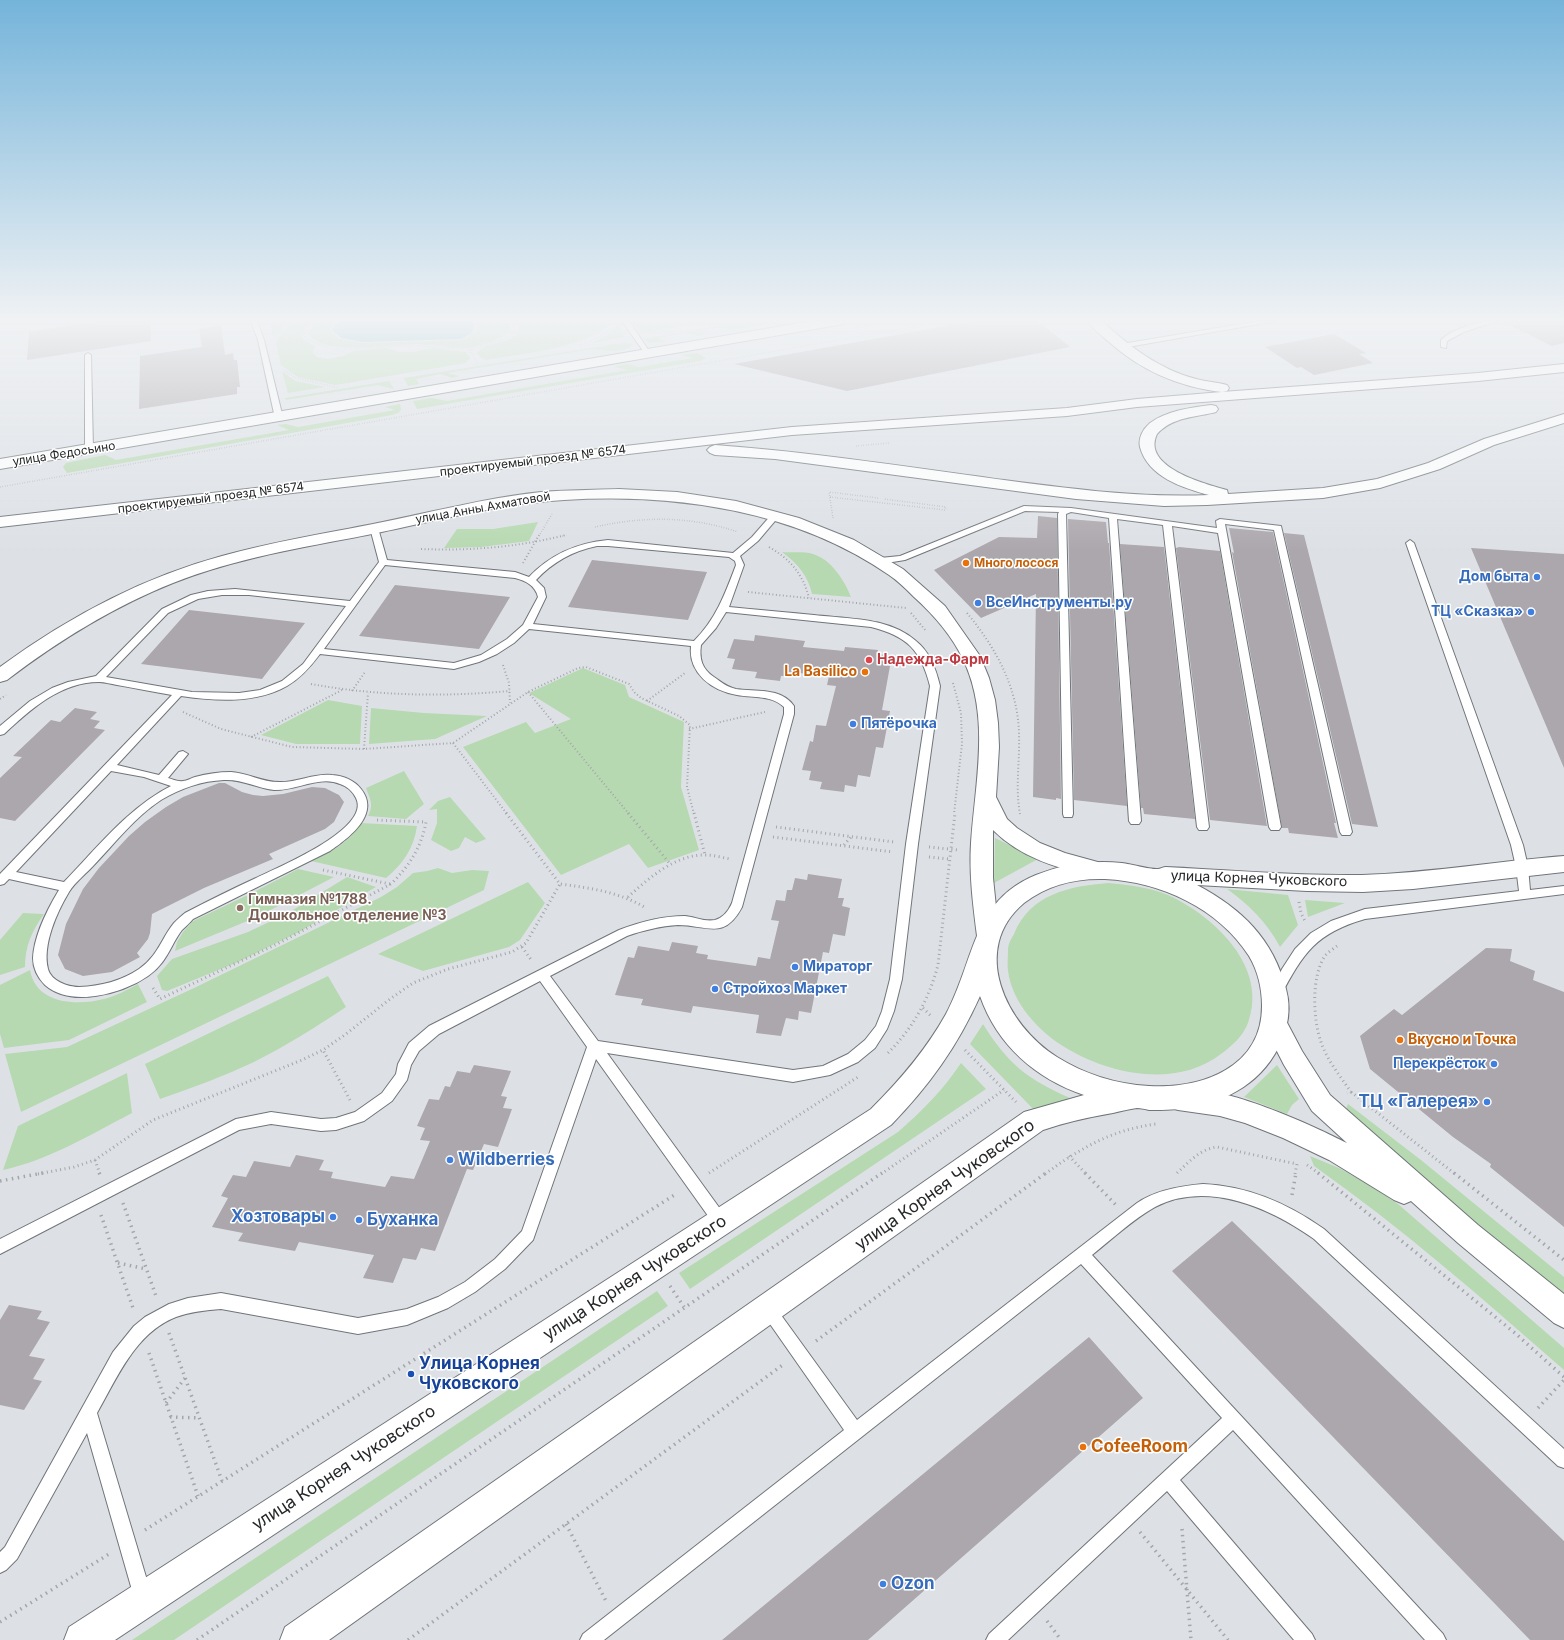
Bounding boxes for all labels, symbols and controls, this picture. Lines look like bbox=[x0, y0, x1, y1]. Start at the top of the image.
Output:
street label: улица Федосьино bbox=[11, 439, 117, 469]
street label: проектируемый проезд № 6574 bbox=[439, 442, 627, 480]
street label: проектируемый проезд № 6574 bbox=[117, 479, 305, 517]
street label: улица Анны Ахматовой bbox=[414, 489, 552, 527]
place label: Много лосося bbox=[974, 556, 1058, 570]
marker: Много лосося bbox=[961, 558, 971, 568]
place label: Дом быта bbox=[1459, 569, 1529, 585]
marker: Дом быта bbox=[1532, 572, 1542, 582]
place label: ВсеИнструменты.ру bbox=[986, 595, 1132, 611]
marker: ВсеИнструменты.ру bbox=[973, 598, 983, 608]
place label: ТЦ «Сказка» bbox=[1431, 604, 1523, 620]
marker: ТЦ «Сказка» bbox=[1526, 607, 1536, 617]
place label: Надежда-Фарм bbox=[877, 652, 989, 668]
marker: Надежда-Фарм bbox=[864, 655, 874, 665]
place label: La Basilico bbox=[784, 664, 857, 680]
marker: La Basilico bbox=[860, 667, 870, 677]
place label: Пятёрочка bbox=[861, 716, 937, 732]
marker: Пятёрочка bbox=[848, 719, 858, 729]
street label: улица Корнея Чуковского bbox=[1170, 868, 1348, 890]
place label: Гимназия №1788. Дошкольное отделение №3 bbox=[248, 892, 447, 924]
marker: Гимназия №1788. Дошкольное отделение №3 bbox=[235, 903, 245, 913]
place label: Мираторг bbox=[803, 959, 872, 975]
marker: Мираторг bbox=[790, 962, 800, 972]
place label: Стройхоз Маркет bbox=[723, 981, 847, 997]
marker: Стройхоз Маркет bbox=[710, 984, 720, 994]
place label: Вкусно и Точка bbox=[1408, 1032, 1516, 1048]
marker: Вкусно и Точка bbox=[1395, 1035, 1405, 1045]
place label: Перекрёсток bbox=[1393, 1056, 1486, 1072]
marker: Перекрёсток bbox=[1489, 1059, 1499, 1069]
place label: ТЦ «Галерея» bbox=[1359, 1092, 1479, 1112]
marker: ТЦ «Галерея» bbox=[1482, 1097, 1492, 1107]
street label: улица Корнея Чуковского bbox=[851, 1115, 1039, 1255]
place label: Wildberries bbox=[458, 1150, 555, 1170]
marker: Wildberries bbox=[445, 1155, 455, 1165]
place label: Хозтовары bbox=[231, 1207, 325, 1227]
place label: Буханка bbox=[367, 1210, 438, 1230]
street label: улица Корнея Чуковского bbox=[539, 1211, 731, 1345]
marker: Хозтовары bbox=[328, 1212, 338, 1222]
marker: Буханка bbox=[354, 1215, 364, 1225]
place label: Улица Корнея Чуковского bbox=[419, 1354, 540, 1394]
marker: Улица Корнея Чуковского bbox=[406, 1369, 416, 1379]
street label: улица Корнея Чуковского bbox=[248, 1401, 440, 1535]
place label: CofeeRoom bbox=[1091, 1437, 1188, 1457]
marker: CofeeRoom bbox=[1078, 1442, 1088, 1452]
place label: Ozon bbox=[891, 1574, 935, 1594]
marker: Ozon bbox=[878, 1579, 888, 1589]

